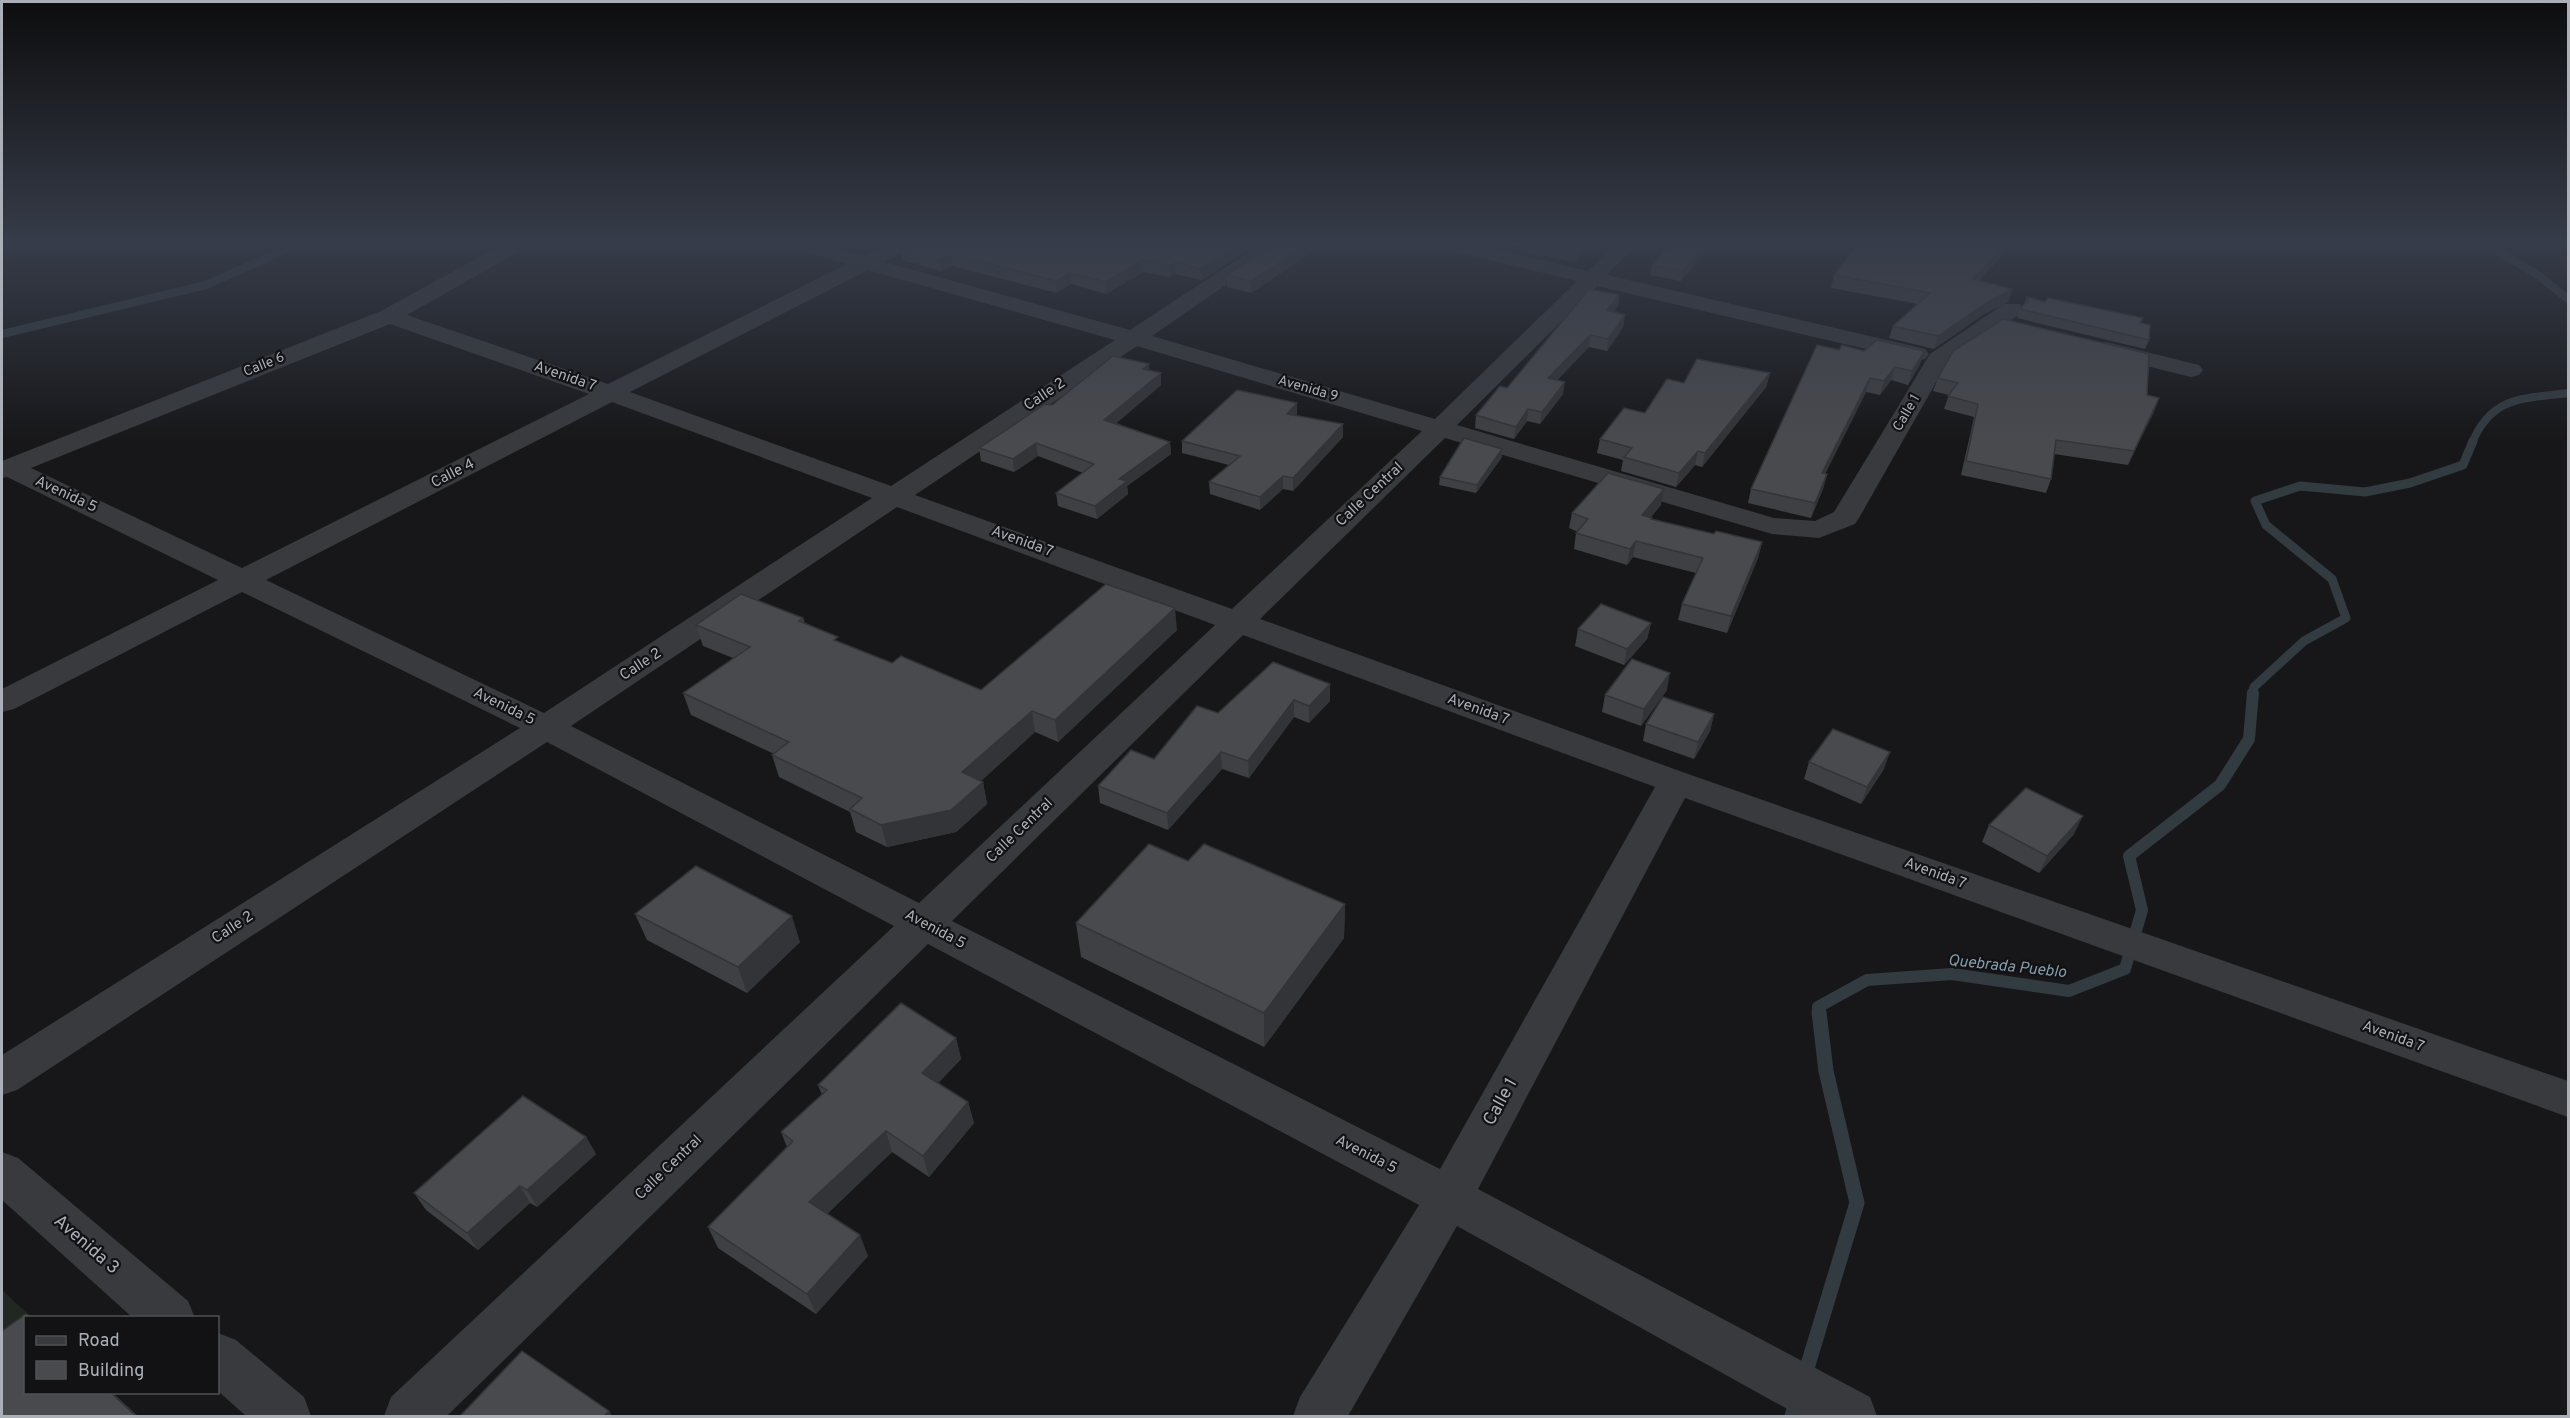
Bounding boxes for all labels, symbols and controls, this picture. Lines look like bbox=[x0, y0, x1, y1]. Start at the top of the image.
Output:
street label: Calle 6 bbox=[241, 349, 287, 381]
street label: Avenida 7 bbox=[531, 358, 599, 397]
street label: Avenida 9 bbox=[1276, 372, 1340, 406]
street label: Calle 2 bbox=[1021, 374, 1069, 416]
street label: Calle 1 bbox=[1890, 392, 1924, 434]
street label: Calle 4 bbox=[428, 455, 478, 493]
street label: Calle Central bbox=[1332, 459, 1408, 531]
street label: Avenida 5 bbox=[32, 472, 100, 518]
street label: Avenida 7 bbox=[988, 522, 1056, 562]
street label: Calle 2 bbox=[616, 644, 666, 686]
street label: Avenida 5 bbox=[470, 684, 538, 730]
street label: Avenida 7 bbox=[1444, 690, 1512, 730]
street label: Calle Central bbox=[983, 794, 1057, 868]
street label: Avenida 7 bbox=[1901, 854, 1969, 894]
street label: Avenida 5 bbox=[901, 906, 969, 954]
street label: Calle 2 bbox=[208, 907, 258, 949]
water label: Quebrada Pueblo bbox=[1947, 951, 2068, 983]
street label: Avenida 7 bbox=[2359, 1017, 2427, 1057]
street label: Calle 1 bbox=[1479, 1074, 1523, 1130]
street label: Calle Central bbox=[632, 1131, 706, 1205]
street label: Avenida 5 bbox=[1332, 1131, 1400, 1179]
street label: Avenida 3 bbox=[48, 1210, 124, 1280]
legend bbox=[24, 1316, 219, 1394]
text: Road bbox=[78, 1330, 120, 1353]
text: Building bbox=[78, 1360, 144, 1383]

